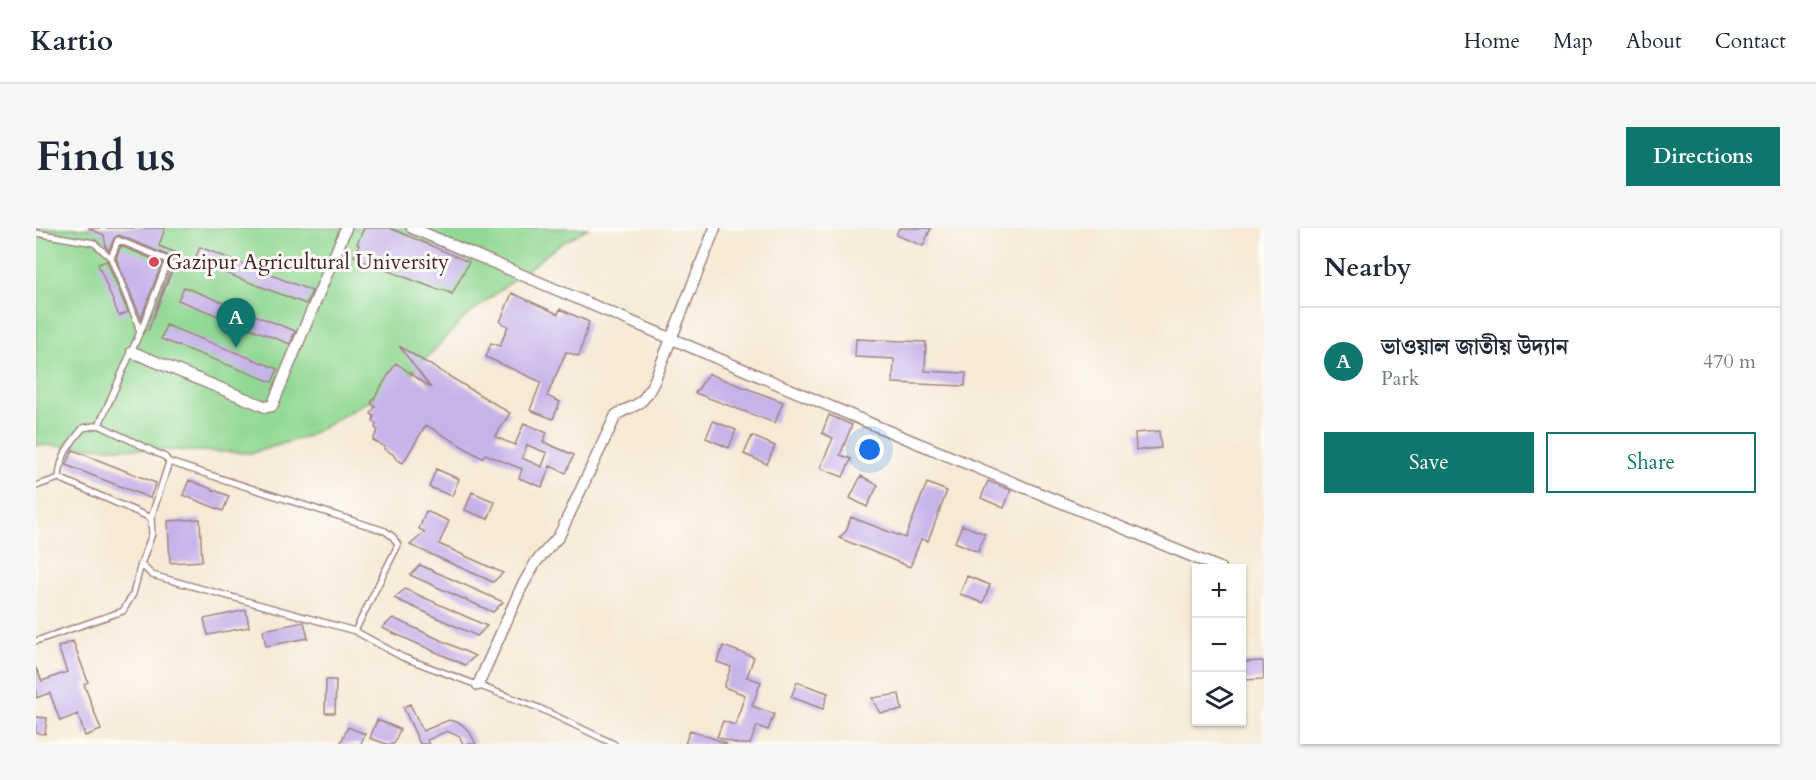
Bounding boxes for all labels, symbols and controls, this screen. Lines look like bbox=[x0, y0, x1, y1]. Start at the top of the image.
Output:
text: Kartio bbox=[30, 22, 113, 60]
text: Home bbox=[1464, 27, 1520, 56]
text: Map bbox=[1553, 27, 1593, 56]
text: About bbox=[1626, 27, 1682, 56]
text: Contact bbox=[1715, 27, 1786, 56]
button: Directions bbox=[1626, 127, 1780, 186]
text: Find us bbox=[36, 128, 176, 185]
place label: Gazipur Agricultural University bbox=[166, 248, 449, 277]
text: Nearby bbox=[1324, 250, 1412, 285]
marker: Gazipur Agricultural University bbox=[147, 255, 161, 269]
pin: A bbox=[216, 298, 256, 348]
text: ভাওয়াল জাতীয় উদ্যান bbox=[1381, 332, 1568, 362]
text: A bbox=[1336, 348, 1351, 375]
text: 470 m bbox=[1703, 348, 1756, 375]
text: Park bbox=[1381, 365, 1419, 392]
button: Save bbox=[1324, 432, 1534, 493]
button: Share bbox=[1546, 432, 1756, 493]
your location bbox=[855, 435, 884, 464]
map controls bbox=[1192, 564, 1246, 726]
button: + bbox=[1192, 564, 1246, 618]
button: − bbox=[1192, 618, 1246, 672]
button: layers bbox=[1192, 672, 1246, 726]

